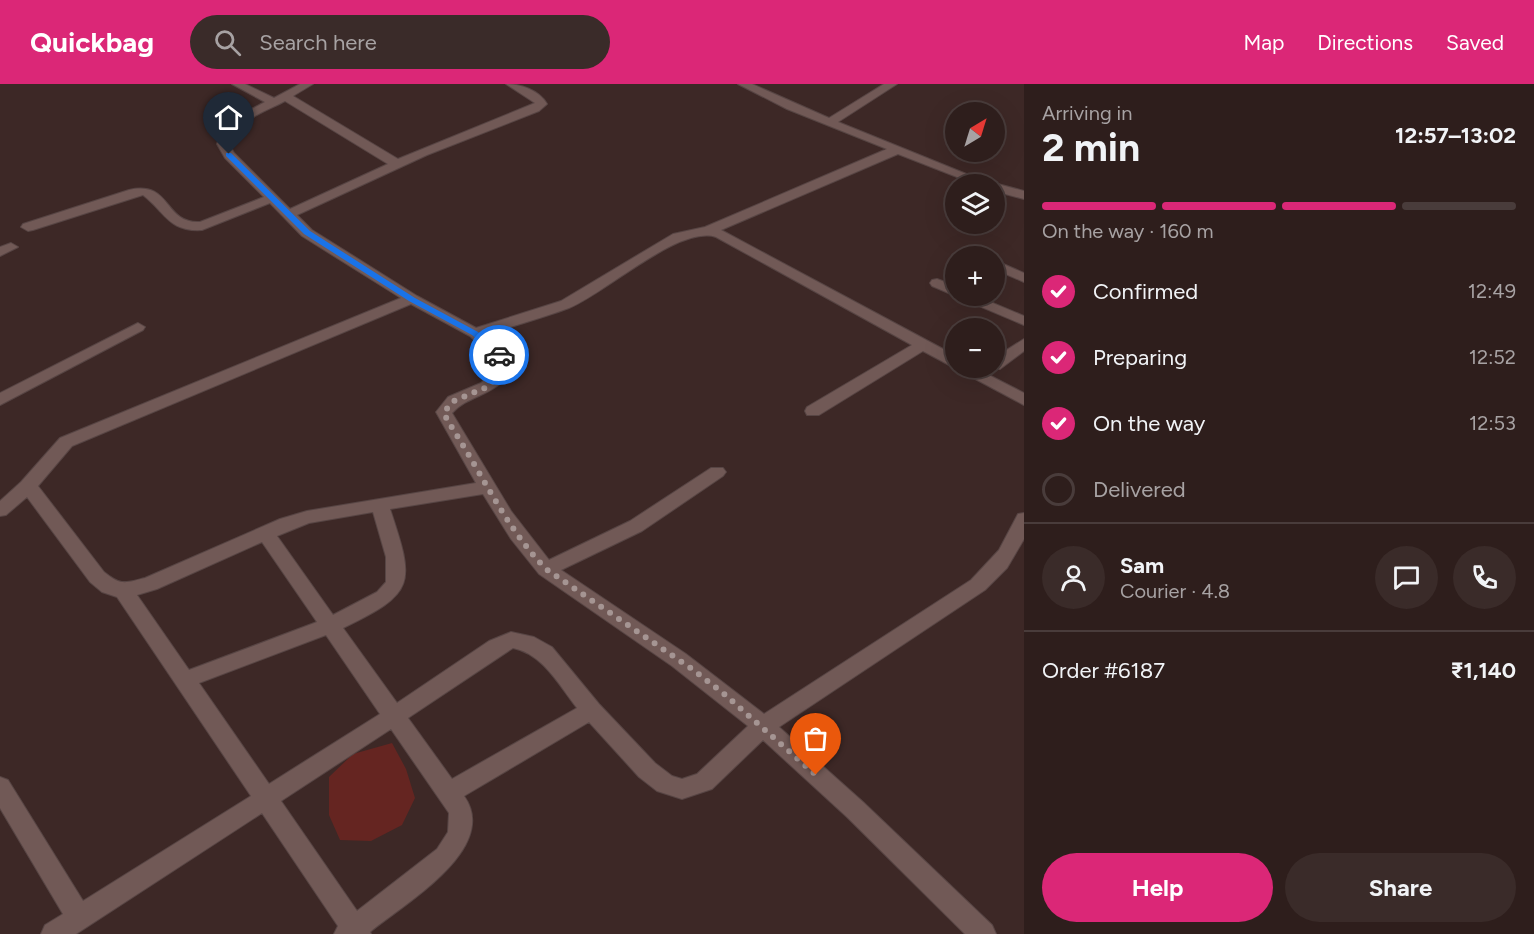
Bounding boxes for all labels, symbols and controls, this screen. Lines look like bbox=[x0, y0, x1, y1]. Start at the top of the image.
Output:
search box bbox=[190, 15, 610, 69]
text: Quickbag bbox=[30, 25, 154, 59]
icon: search bbox=[211, 26, 244, 59]
text: Search here bbox=[259, 29, 377, 56]
text: Map bbox=[1243, 30, 1284, 55]
text: Directions bbox=[1317, 30, 1413, 55]
text: Saved bbox=[1446, 30, 1504, 55]
pin bbox=[203, 92, 254, 154]
icon: home bbox=[212, 101, 245, 134]
text: Arriving in bbox=[1042, 101, 1132, 125]
north arrow bbox=[945, 102, 1005, 162]
map controls bbox=[945, 102, 1005, 378]
text: 12:57–13:02 bbox=[1395, 122, 1516, 149]
text: 2 min bbox=[1042, 124, 1140, 171]
button: layers bbox=[945, 174, 1005, 234]
text: On the way · 160 m bbox=[1042, 219, 1214, 243]
button: + bbox=[945, 246, 1005, 306]
icon: check bbox=[1042, 275, 1075, 308]
text: Confirmed bbox=[1093, 278, 1198, 305]
text: 12:49 bbox=[1468, 279, 1516, 303]
button: − bbox=[945, 318, 1005, 378]
courier bbox=[469, 325, 529, 385]
icon: car bbox=[483, 339, 516, 372]
icon: check bbox=[1042, 341, 1075, 374]
text: Preparing bbox=[1093, 344, 1187, 371]
text: 12:52 bbox=[1469, 345, 1516, 369]
icon: check bbox=[1042, 407, 1075, 440]
text: On the way bbox=[1093, 410, 1205, 437]
text: 12:53 bbox=[1469, 411, 1516, 435]
text: Delivered bbox=[1093, 476, 1186, 503]
button: person bbox=[1042, 546, 1105, 609]
button: chat bbox=[1375, 546, 1438, 609]
button: phone bbox=[1453, 546, 1516, 609]
text: Sam bbox=[1120, 552, 1164, 579]
text: Courier · 4.8 bbox=[1120, 579, 1230, 603]
text: Order #6187 bbox=[1042, 657, 1165, 684]
text: ₹1,140 bbox=[1450, 657, 1516, 684]
pin bbox=[790, 713, 841, 775]
icon: bag bbox=[799, 722, 832, 755]
button: Help bbox=[1042, 853, 1273, 922]
button: Share bbox=[1285, 853, 1516, 922]

